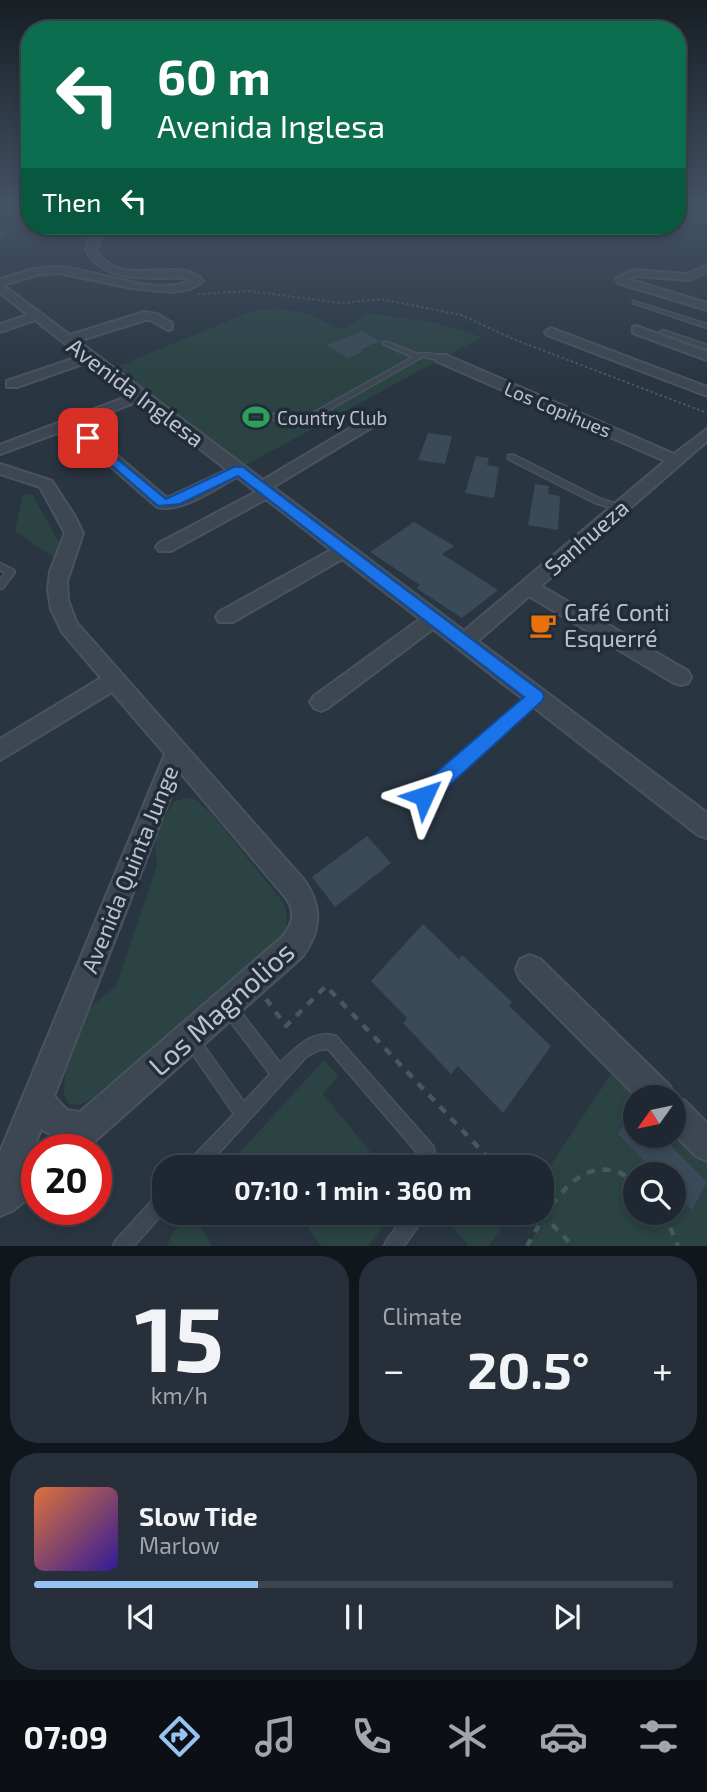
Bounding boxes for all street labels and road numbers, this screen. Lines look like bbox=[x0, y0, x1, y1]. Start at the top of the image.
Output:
street label: Avenida Inglesa bbox=[62, 331, 210, 453]
street label: Los Copihues bbox=[501, 376, 615, 442]
street label: Sanhueza bbox=[538, 493, 634, 581]
street label: Avenida Quinta Junge bbox=[75, 761, 183, 977]
street label: Los Magnolios bbox=[141, 934, 301, 1082]

